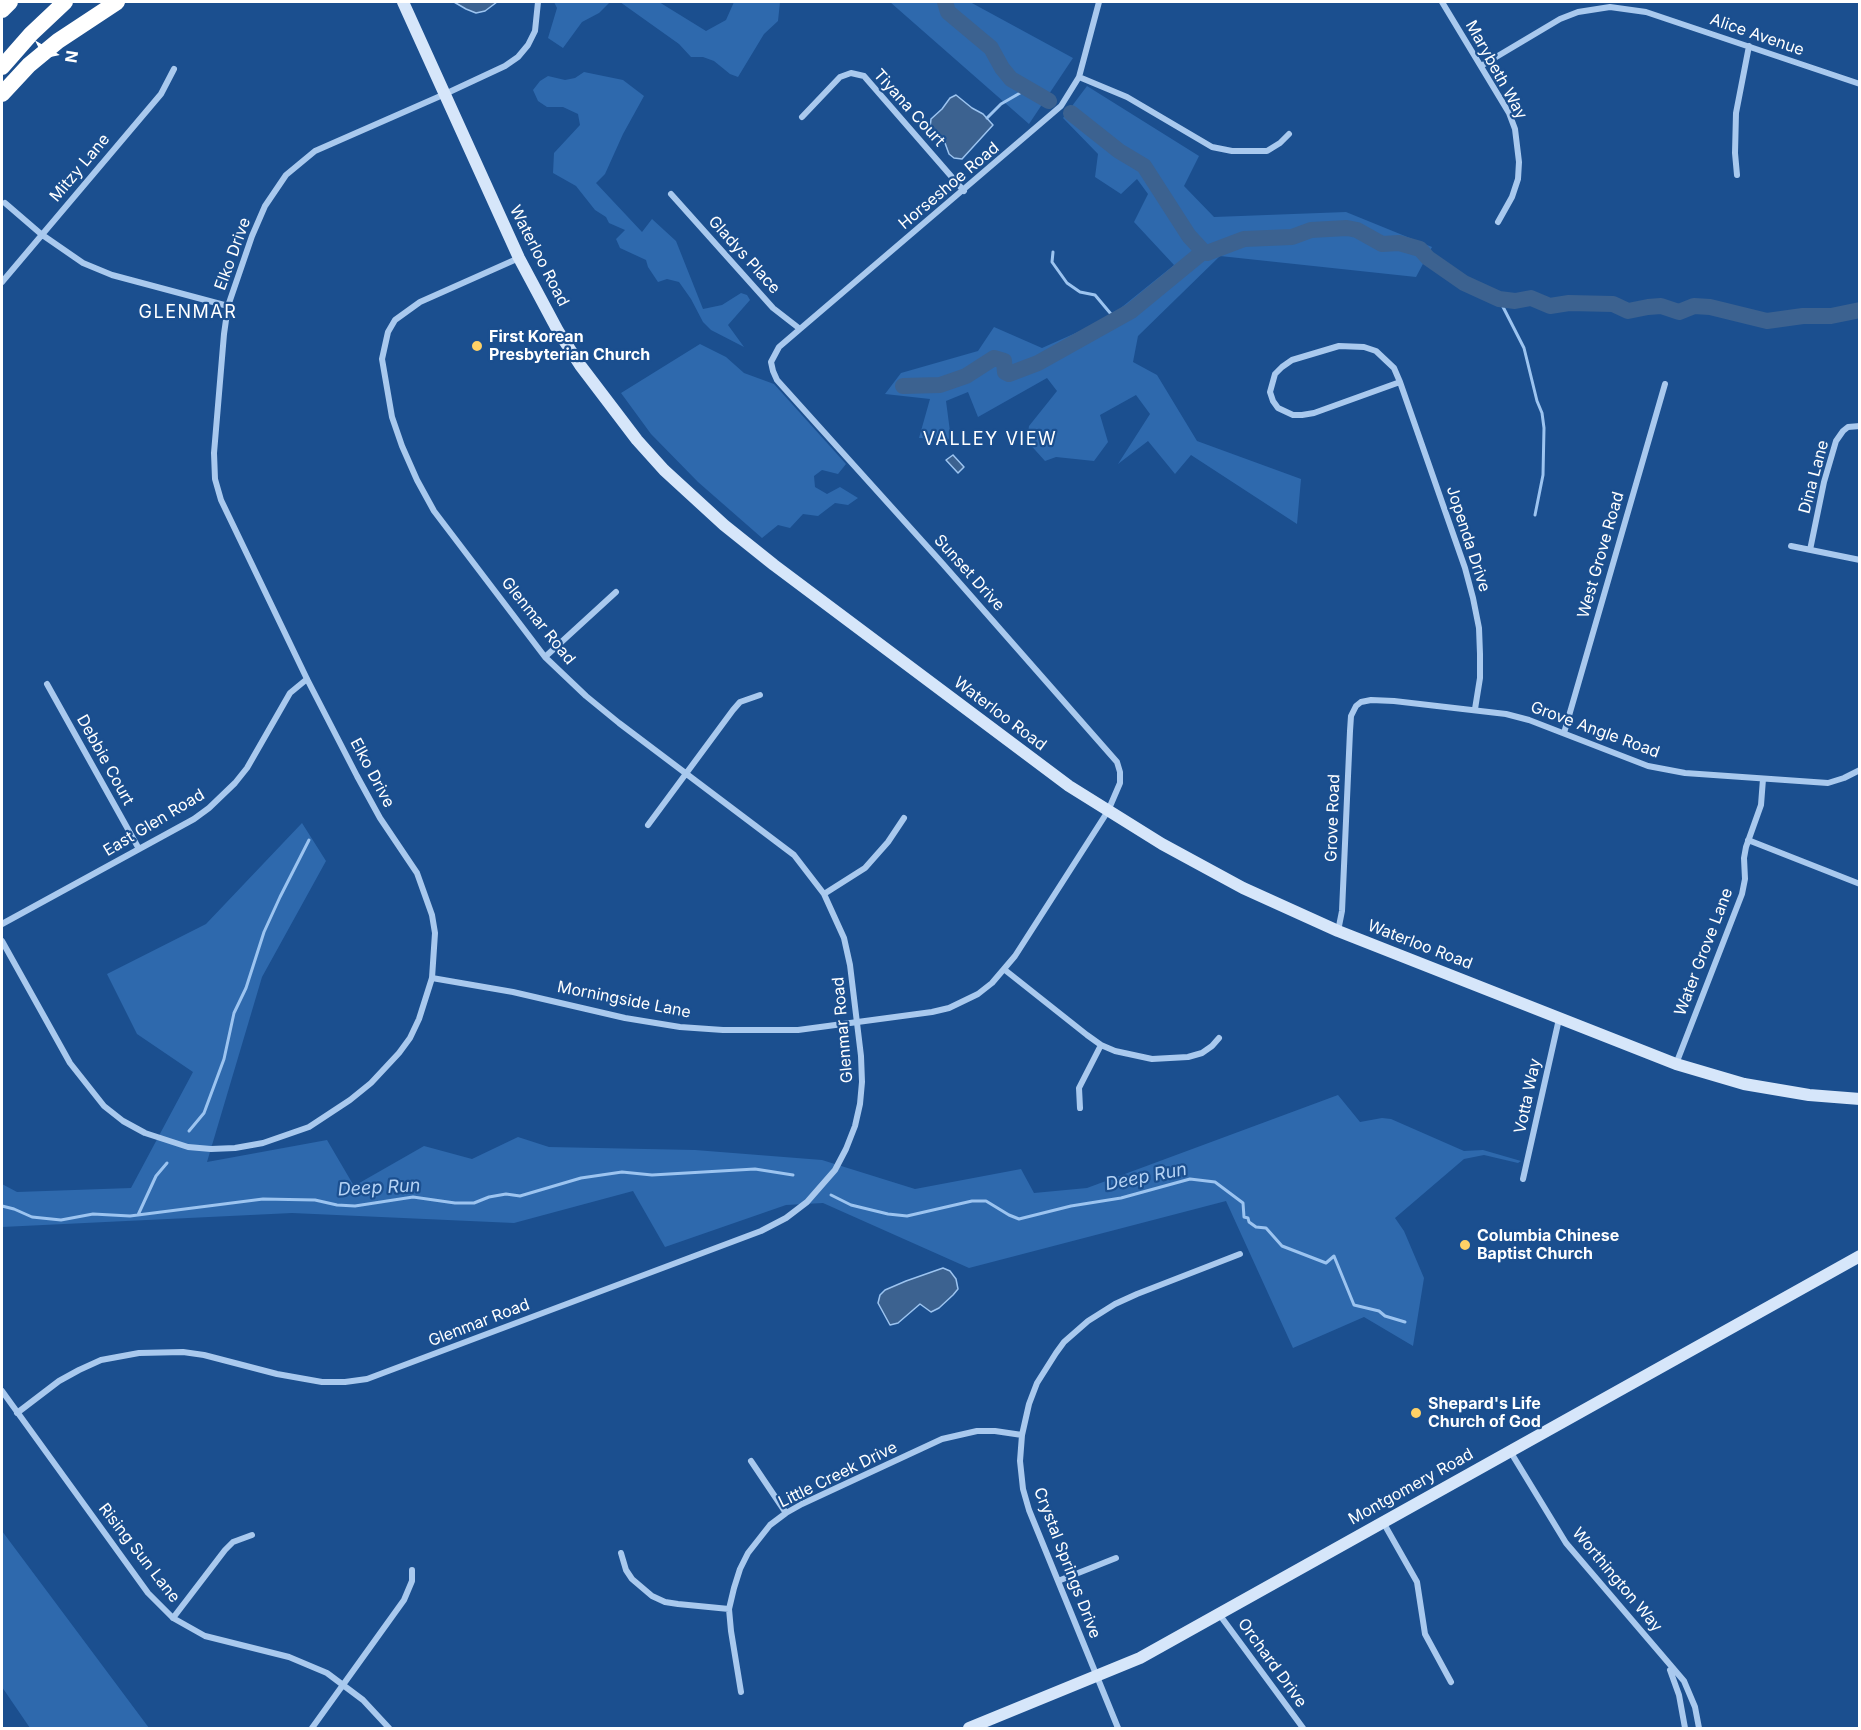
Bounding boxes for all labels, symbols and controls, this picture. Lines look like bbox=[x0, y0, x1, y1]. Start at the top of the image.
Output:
street label: Alice Avenue bbox=[1708, 10, 1806, 60]
street label: Marybeth Way bbox=[1461, 17, 1531, 123]
north arrow bbox=[24, 24, 84, 84]
text: N bbox=[61, 49, 83, 64]
street label: Tiyana Court bbox=[869, 65, 949, 151]
street label: Mitzy Lane bbox=[46, 130, 114, 206]
street label: Horseshoe Road bbox=[895, 138, 1003, 234]
street label: Waterloo Road bbox=[505, 202, 573, 310]
street label: Gladys Place bbox=[704, 212, 784, 298]
street label: Elko Drive bbox=[211, 215, 255, 293]
district label: GLENMAR bbox=[139, 302, 237, 324]
place label: First Korean Presbyterian Church bbox=[489, 327, 650, 365]
marker: First Korean Presbyterian Church bbox=[470, 339, 484, 353]
district label: VALLEY VIEW bbox=[923, 429, 1057, 451]
street label: Dina Lane bbox=[1795, 438, 1833, 516]
street label: Jopenda Drive bbox=[1442, 484, 1494, 594]
street label: West Grove Road bbox=[1574, 490, 1628, 620]
street label: Sunset Drive bbox=[930, 531, 1008, 615]
street label: Glenmar Road bbox=[497, 573, 579, 669]
street label: Waterloo Road bbox=[950, 673, 1050, 755]
street label: Grove Angle Road bbox=[1528, 698, 1662, 762]
street label: Debbie Court bbox=[72, 711, 138, 809]
street label: Elko Drive bbox=[346, 735, 398, 811]
street label: Grove Road bbox=[1322, 774, 1344, 862]
street label: East Glen Road bbox=[100, 785, 208, 861]
street label: Water Grove Lane bbox=[1671, 885, 1737, 1019]
street label: Waterloo Road bbox=[1365, 916, 1475, 974]
street label: Glenmar Road bbox=[829, 976, 857, 1084]
street label: Morningside Lane bbox=[556, 978, 692, 1022]
street label: Votta Way bbox=[1511, 1057, 1545, 1135]
water label: Deep Run bbox=[1103, 1159, 1189, 1195]
water label: Deep Run bbox=[337, 1175, 421, 1201]
place label: Columbia Chinese Baptist Church bbox=[1477, 1226, 1619, 1264]
marker: Columbia Chinese Baptist Church bbox=[1458, 1238, 1472, 1252]
street label: Glenmar Road bbox=[426, 1295, 532, 1351]
place label: Shepard's Life Church of God bbox=[1428, 1394, 1541, 1432]
marker: Shepard's Life Church of God bbox=[1409, 1406, 1423, 1420]
street label: Little Creek Drive bbox=[775, 1438, 901, 1512]
street label: Montgomery Road bbox=[1345, 1445, 1477, 1529]
street label: Crystal Springs Drive bbox=[1029, 1485, 1105, 1641]
street label: Rising Sun Lane bbox=[94, 1500, 184, 1606]
street label: Worthington Way bbox=[1568, 1524, 1666, 1636]
street label: Orchard Drive bbox=[1233, 1615, 1311, 1711]

